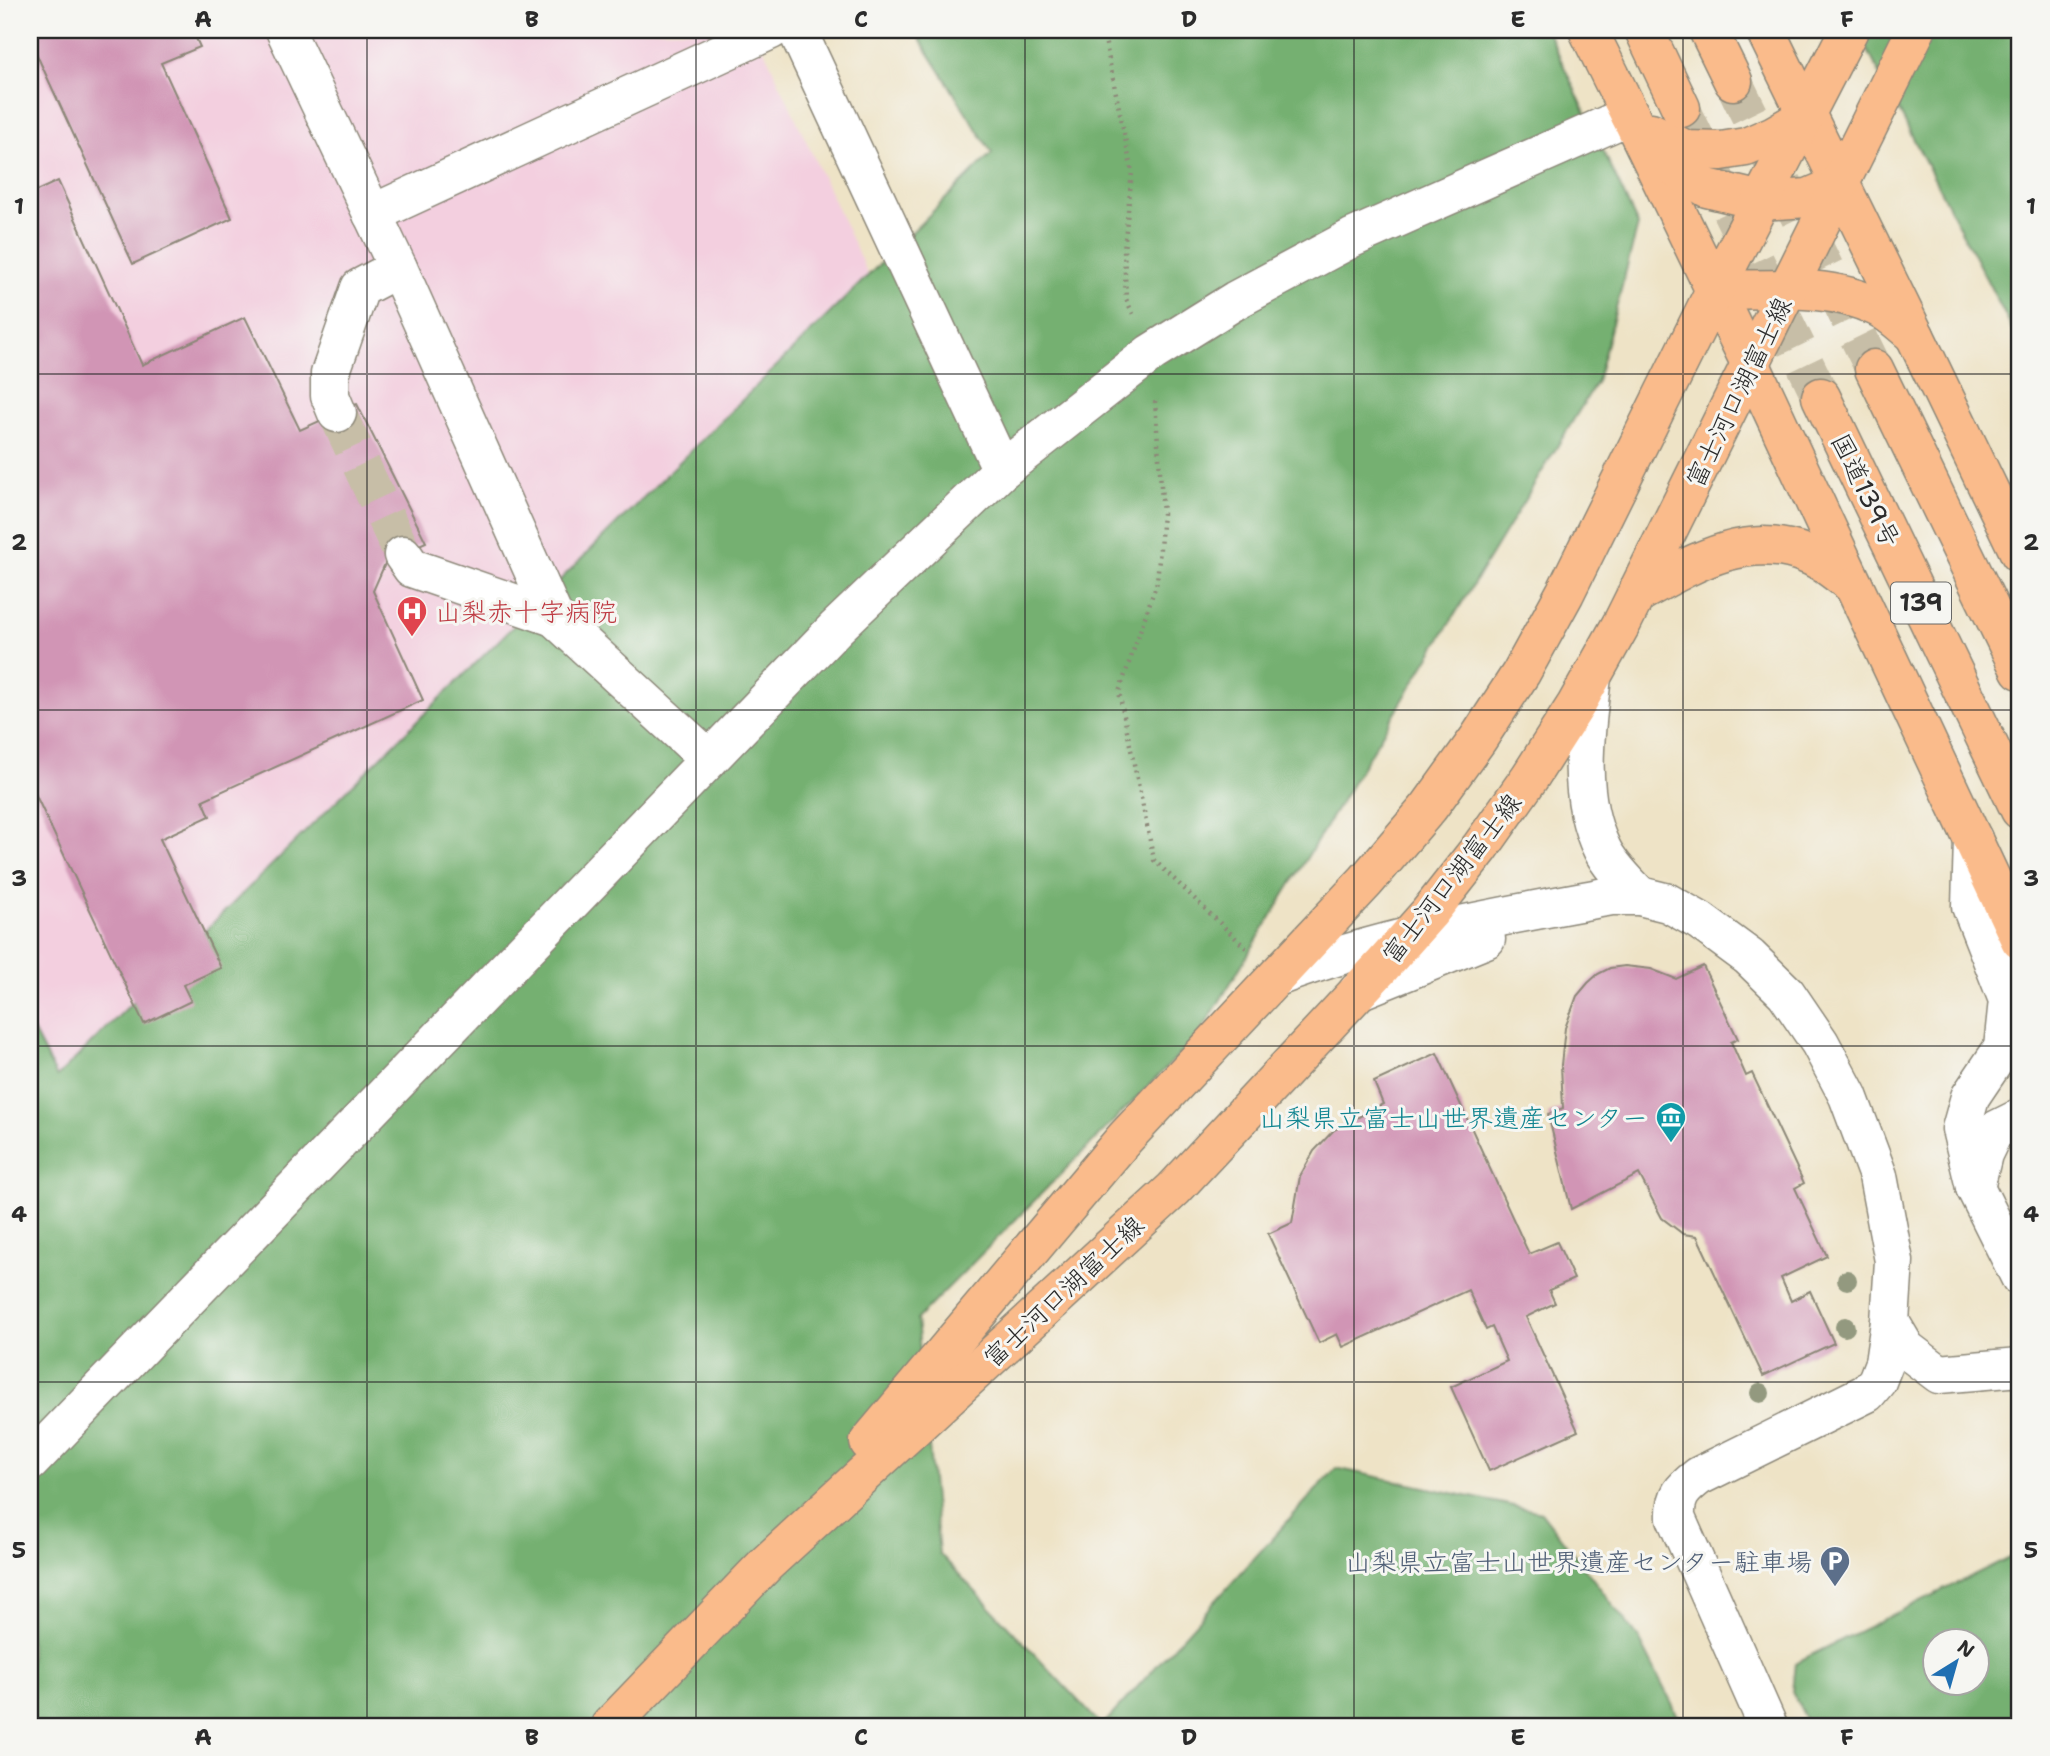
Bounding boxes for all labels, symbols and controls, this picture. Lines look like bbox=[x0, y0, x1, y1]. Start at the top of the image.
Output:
text: A bbox=[194, 4, 212, 34]
text: B bbox=[525, 4, 539, 34]
text: C bbox=[854, 4, 868, 34]
text: D bbox=[1181, 4, 1197, 34]
text: E bbox=[1510, 4, 1526, 34]
text: F bbox=[1840, 4, 1854, 34]
text: 1 bbox=[14, 191, 24, 221]
text: 1 bbox=[2026, 191, 2036, 221]
street label: 富士河口湖富士線 bbox=[1677, 291, 1799, 493]
street label: 国道139号 bbox=[1823, 427, 1909, 553]
text: 2 bbox=[11, 527, 27, 557]
text: 2 bbox=[2023, 527, 2039, 557]
road number: 139 bbox=[1891, 582, 1951, 624]
hospital icon: 山梨赤十字病院 bbox=[395, 594, 429, 638]
place label: 山梨赤十字病院 bbox=[435, 594, 617, 629]
street label: 富士河口湖富士線 bbox=[1373, 785, 1529, 971]
text: 3 bbox=[11, 863, 27, 893]
text: 3 bbox=[2023, 863, 2039, 893]
place label: 山梨県立富士山世界遺産センター bbox=[1259, 1100, 1648, 1135]
museum icon: 山梨県立富士山世界遺産センター bbox=[1654, 1100, 1688, 1144]
text: 4 bbox=[11, 1199, 27, 1229]
text: 4 bbox=[2023, 1199, 2039, 1229]
street label: 富士河口湖富士線 bbox=[975, 1207, 1151, 1375]
text: 5 bbox=[12, 1535, 26, 1565]
text: 5 bbox=[2024, 1535, 2038, 1565]
place label: 山梨県立富士山世界遺産センター駐車場 bbox=[1345, 1544, 1812, 1579]
parking icon: 山梨県立富士山世界遺産センター駐車場 bbox=[1818, 1544, 1852, 1588]
north arrow bbox=[1920, 1626, 1990, 1696]
text: N bbox=[1952, 1634, 1979, 1663]
text: A bbox=[194, 1722, 212, 1752]
text: B bbox=[525, 1722, 539, 1752]
text: C bbox=[854, 1722, 868, 1752]
text: D bbox=[1181, 1722, 1197, 1752]
text: E bbox=[1510, 1722, 1526, 1752]
text: F bbox=[1840, 1722, 1854, 1752]

